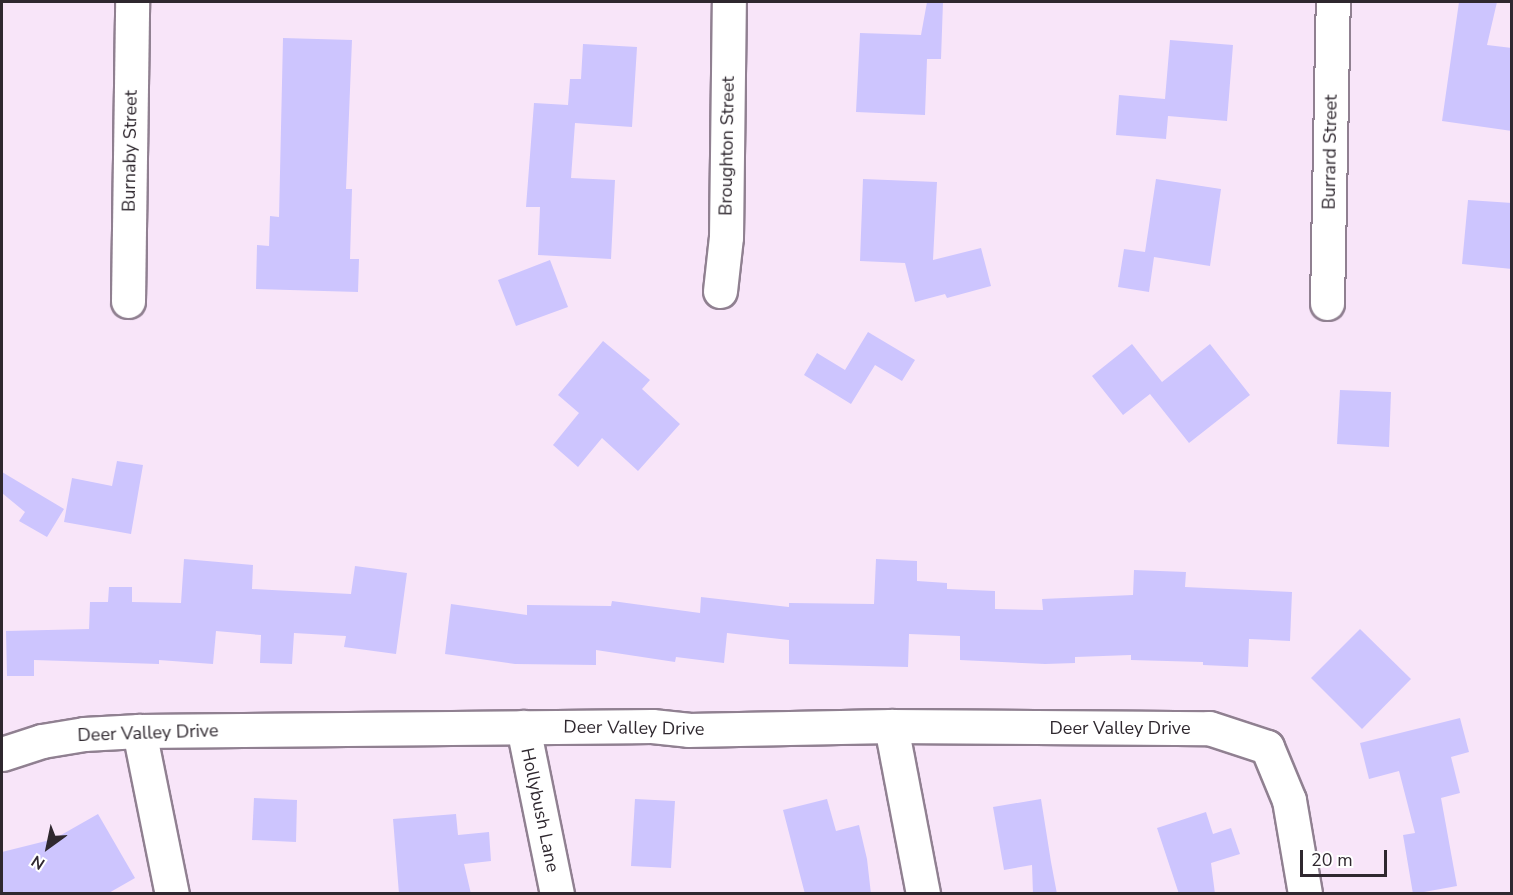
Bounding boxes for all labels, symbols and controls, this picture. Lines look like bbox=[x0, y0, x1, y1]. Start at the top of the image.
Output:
street label: Broughton Street bbox=[715, 76, 739, 216]
street label: Burnaby Street bbox=[118, 90, 142, 212]
street label: Burrard Street bbox=[1318, 94, 1342, 210]
street label: Deer Valley Drive bbox=[563, 716, 705, 740]
street label: Deer Valley Drive bbox=[1049, 717, 1191, 739]
street label: Deer Valley Drive bbox=[77, 720, 219, 746]
street label: Hollybush Lane bbox=[516, 746, 564, 874]
north arrow bbox=[18, 817, 78, 877]
scale bar bbox=[1303, 838, 1390, 876]
text: 20 m bbox=[1311, 848, 1353, 872]
text: N bbox=[27, 850, 49, 875]

